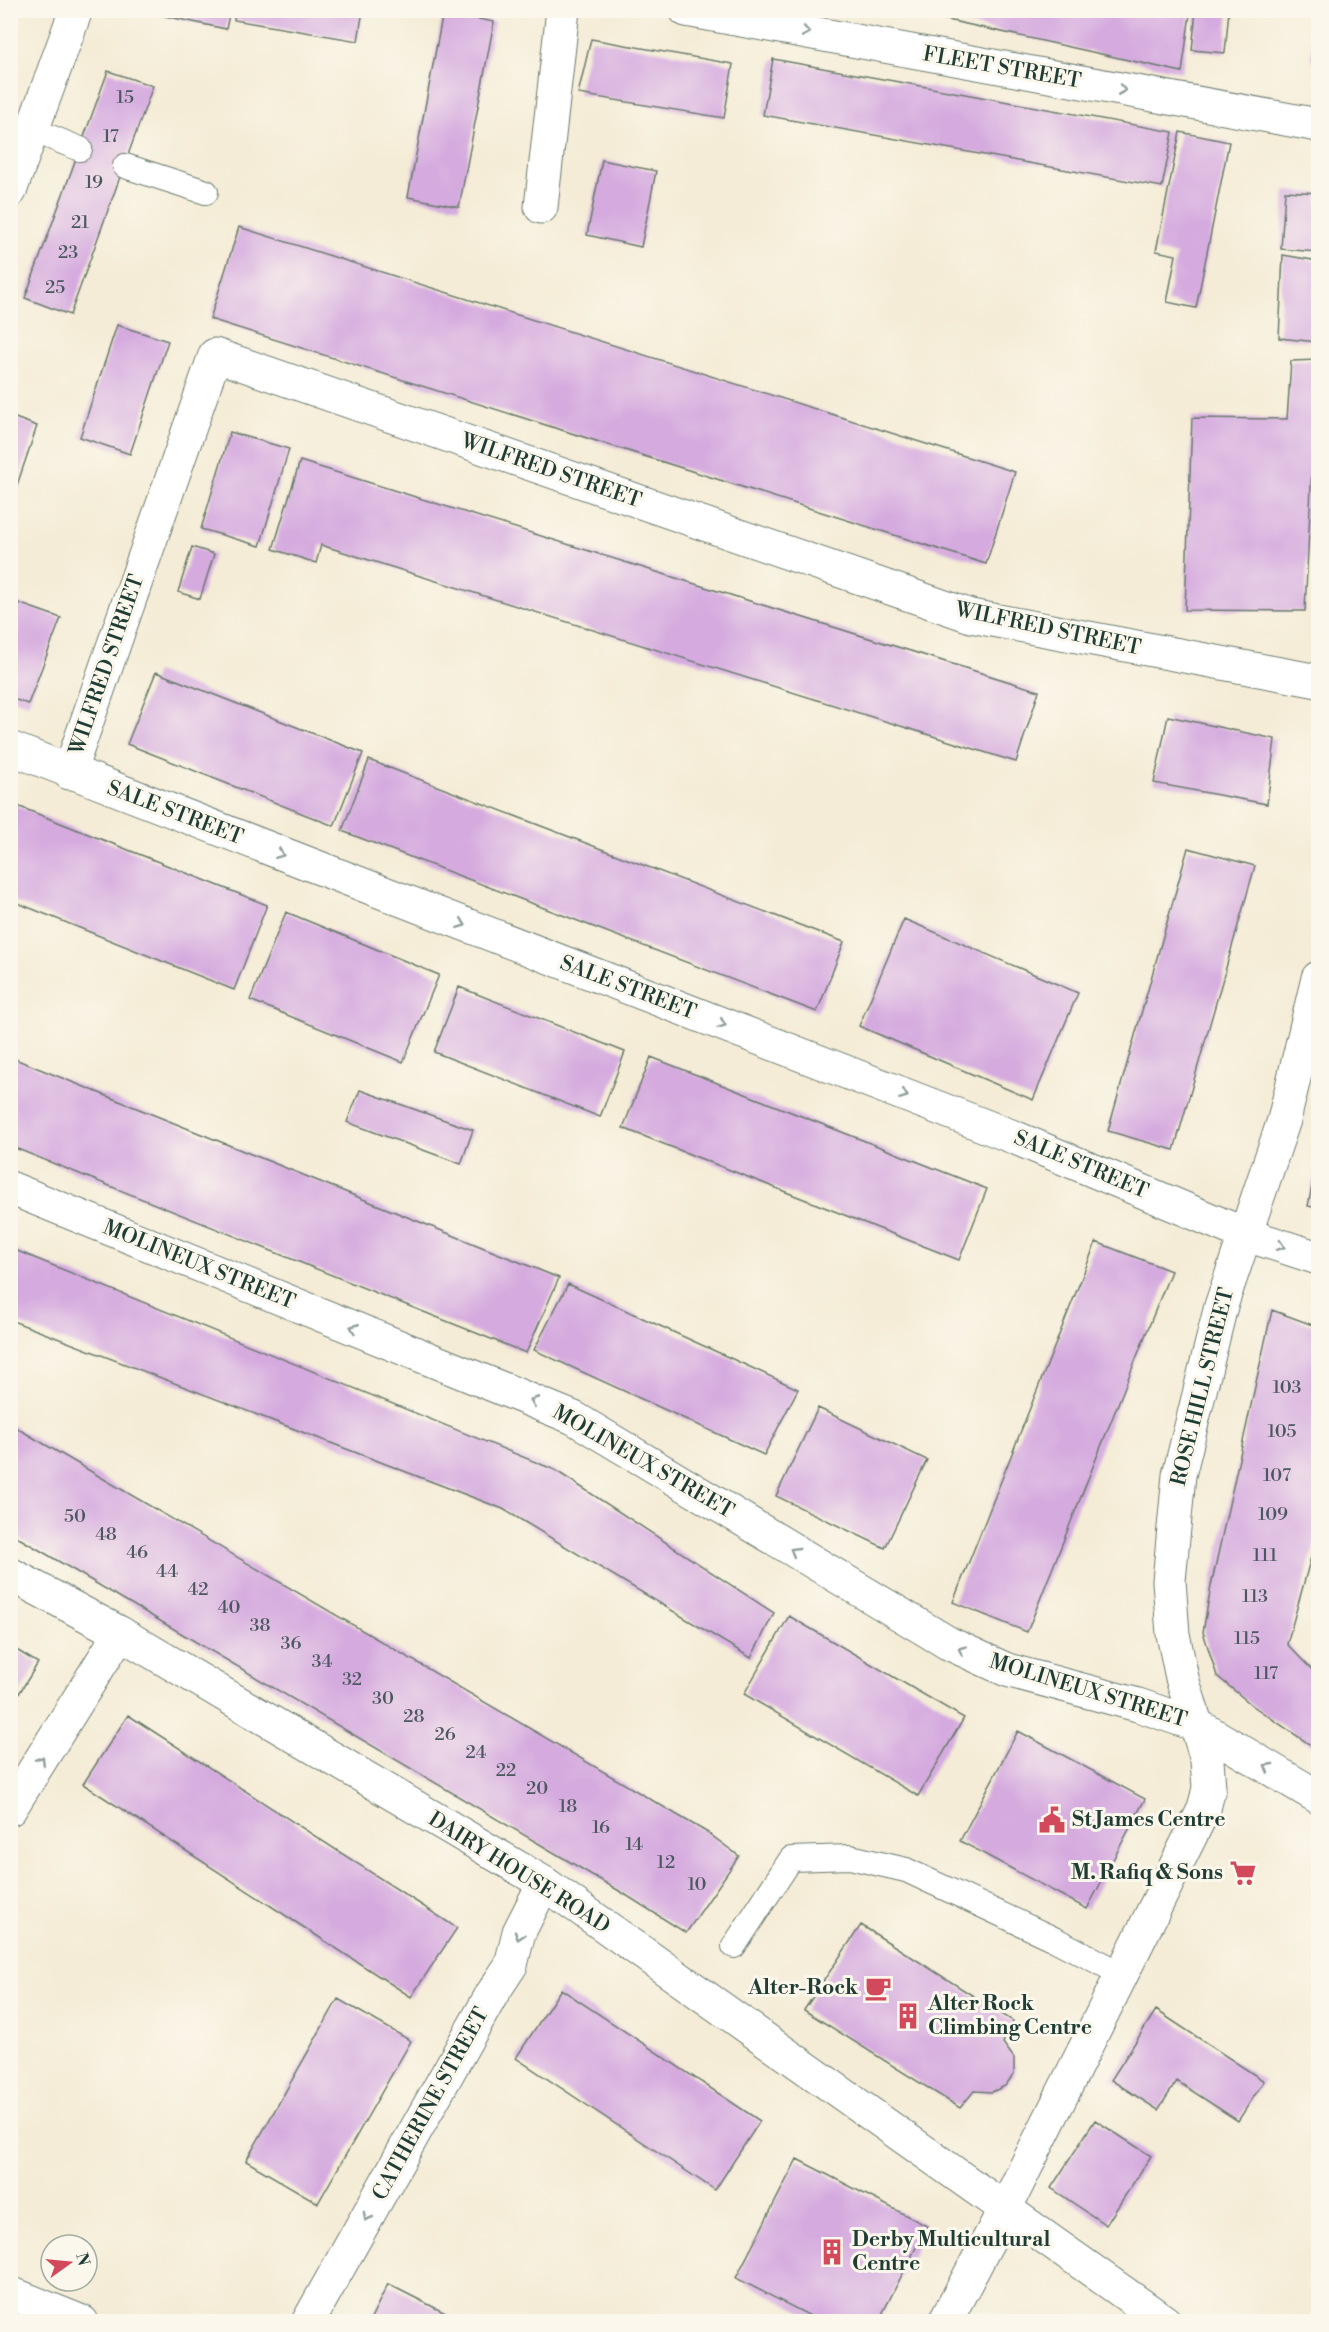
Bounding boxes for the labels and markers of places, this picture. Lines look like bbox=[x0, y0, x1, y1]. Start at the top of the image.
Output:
public building icon: St James Centre bbox=[1037, 1805, 1067, 1835]
place label: St James Centre bbox=[1072, 1807, 1226, 1833]
supermarket icon: M. Rafiq & Sons bbox=[1228, 1858, 1258, 1888]
place label: M. Rafiq & Sons bbox=[1071, 1860, 1223, 1886]
cafe icon: Alter-Rock bbox=[863, 1973, 893, 2003]
place label: Alter-Rock bbox=[747, 1975, 859, 2001]
place label: Alter Rock Climbing Centre bbox=[927, 1991, 1092, 2041]
building icon: Alter Rock Climbing Centre bbox=[893, 2001, 923, 2031]
place label: Derby Multicultural Centre bbox=[852, 2227, 1050, 2277]
building icon: Derby Multicultural Centre bbox=[817, 2237, 847, 2267]

